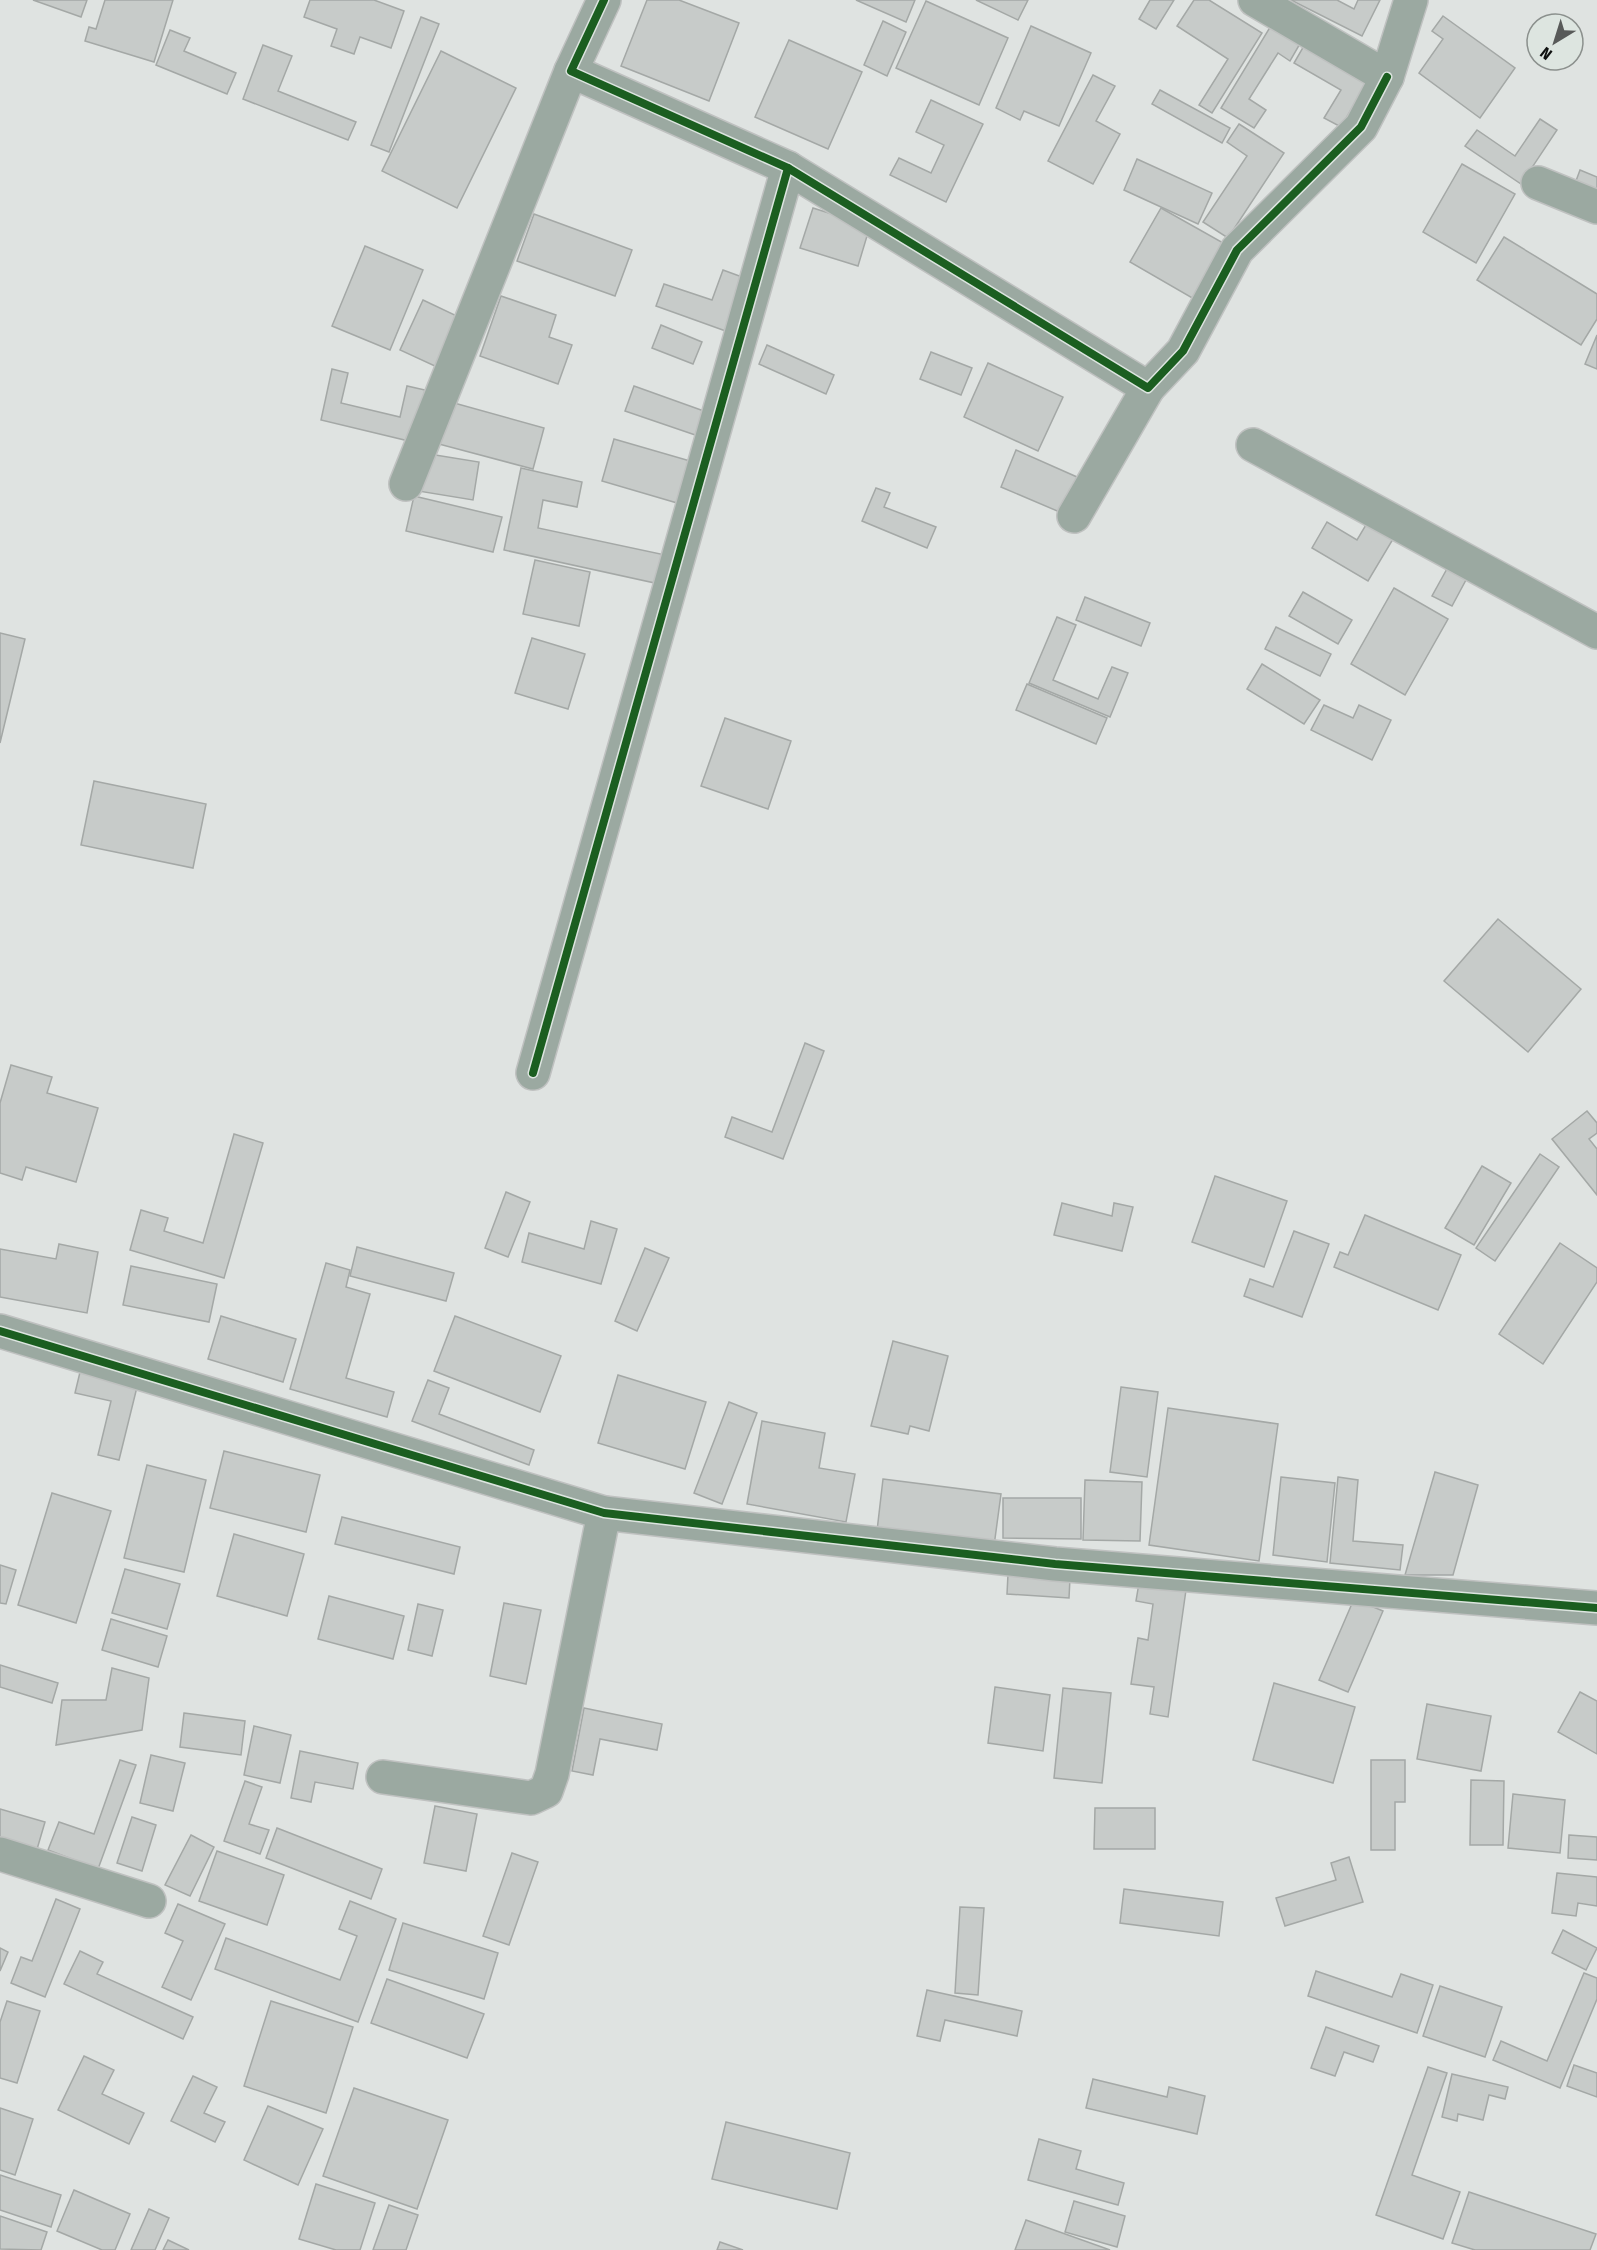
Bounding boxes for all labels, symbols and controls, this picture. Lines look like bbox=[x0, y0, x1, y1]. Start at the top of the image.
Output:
north arrow bbox=[1525, 12, 1585, 72]
text: N bbox=[1536, 43, 1556, 64]

